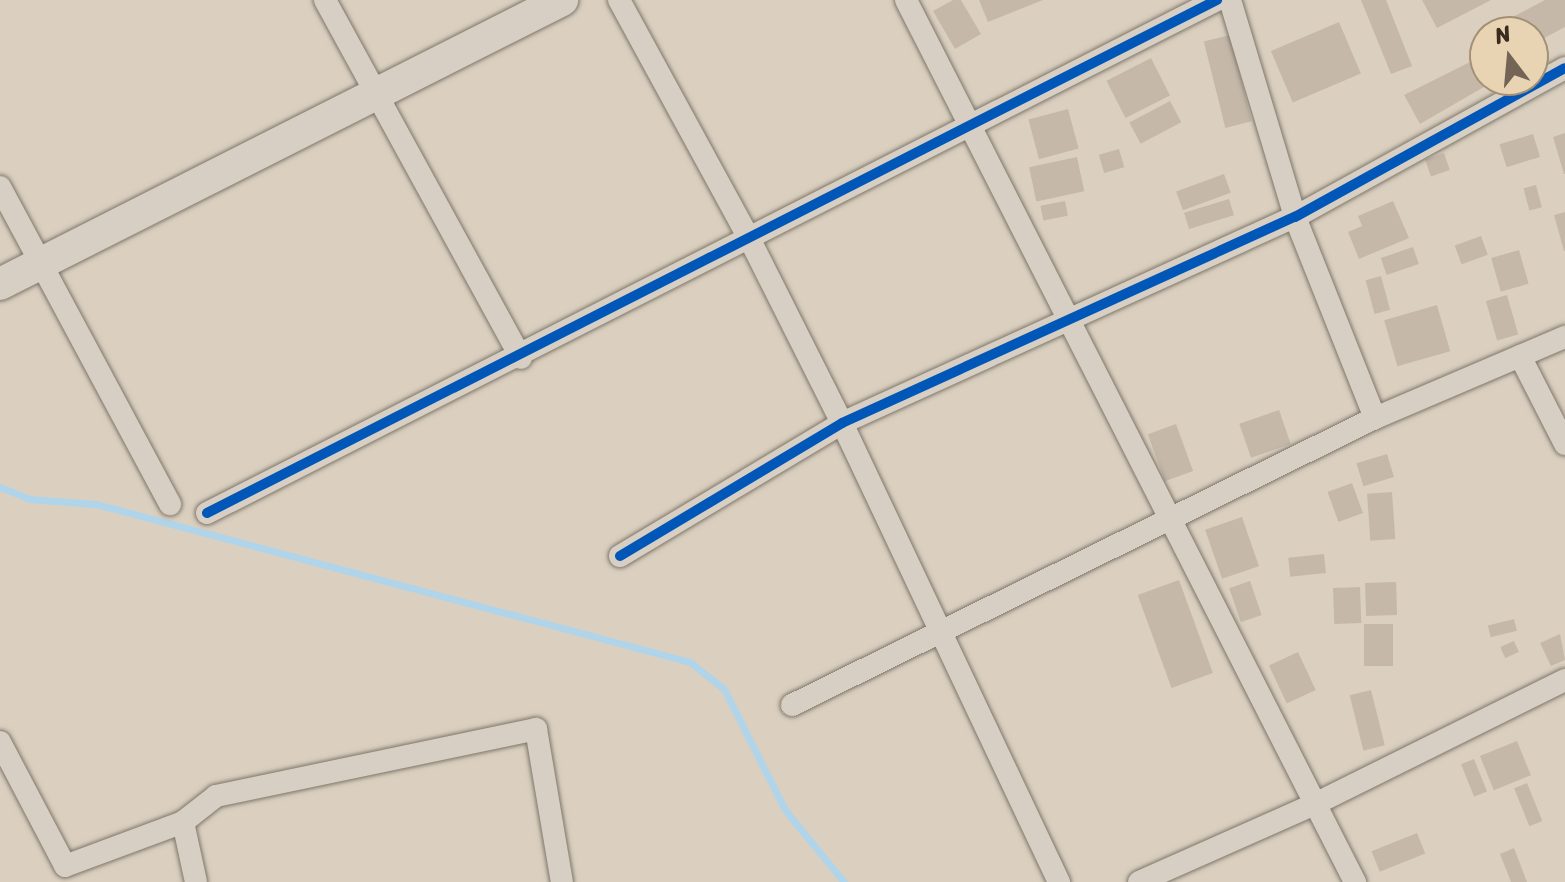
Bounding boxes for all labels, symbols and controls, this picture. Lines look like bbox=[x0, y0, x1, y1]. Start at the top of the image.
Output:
text: N bbox=[1490, 14, 1516, 55]
north arrow bbox=[1469, 16, 1549, 96]

